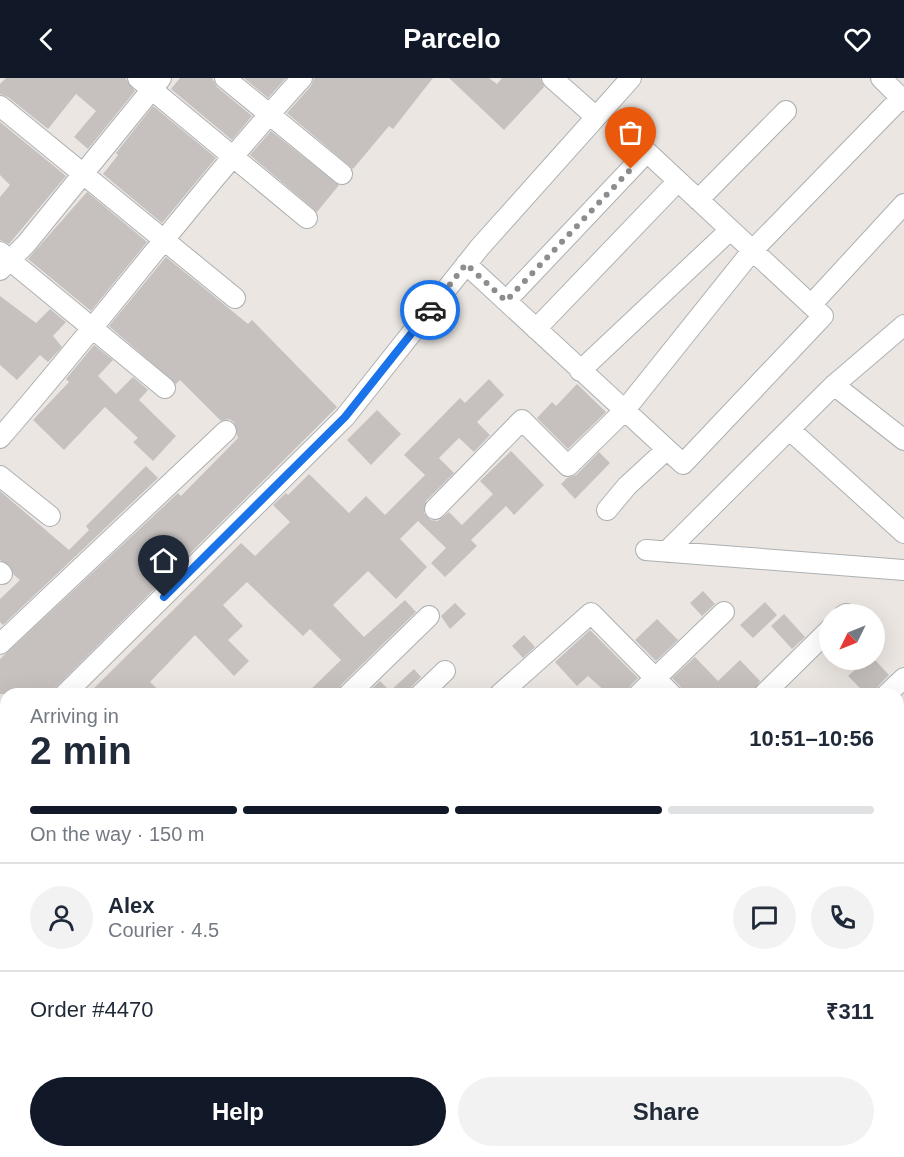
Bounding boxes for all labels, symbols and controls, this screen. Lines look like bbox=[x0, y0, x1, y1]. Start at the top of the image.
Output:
icon: back bbox=[30, 23, 63, 56]
icon: heart bbox=[841, 23, 874, 56]
text: Parcelo bbox=[403, 24, 501, 54]
pin bbox=[605, 107, 656, 169]
icon: bag bbox=[614, 116, 647, 149]
courier bbox=[400, 280, 460, 340]
icon: car bbox=[414, 294, 447, 327]
pin bbox=[138, 535, 189, 597]
icon: home bbox=[147, 544, 180, 577]
north arrow bbox=[819, 604, 885, 670]
map controls bbox=[819, 604, 885, 670]
text: Arriving in bbox=[30, 705, 119, 727]
text: 10:51–10:56 bbox=[749, 726, 874, 751]
text: 2 min bbox=[30, 729, 132, 772]
text: On the way · 150 m bbox=[30, 823, 205, 845]
button: person bbox=[30, 886, 93, 949]
button: chat bbox=[733, 886, 796, 949]
button: phone bbox=[811, 886, 874, 949]
text: Alex bbox=[108, 893, 154, 918]
text: Courier · 4.5 bbox=[108, 919, 219, 941]
text: Order #4470 bbox=[30, 997, 154, 1022]
text: ₹311 bbox=[826, 999, 874, 1024]
button: Help bbox=[30, 1077, 446, 1146]
button: Share bbox=[458, 1077, 874, 1146]

